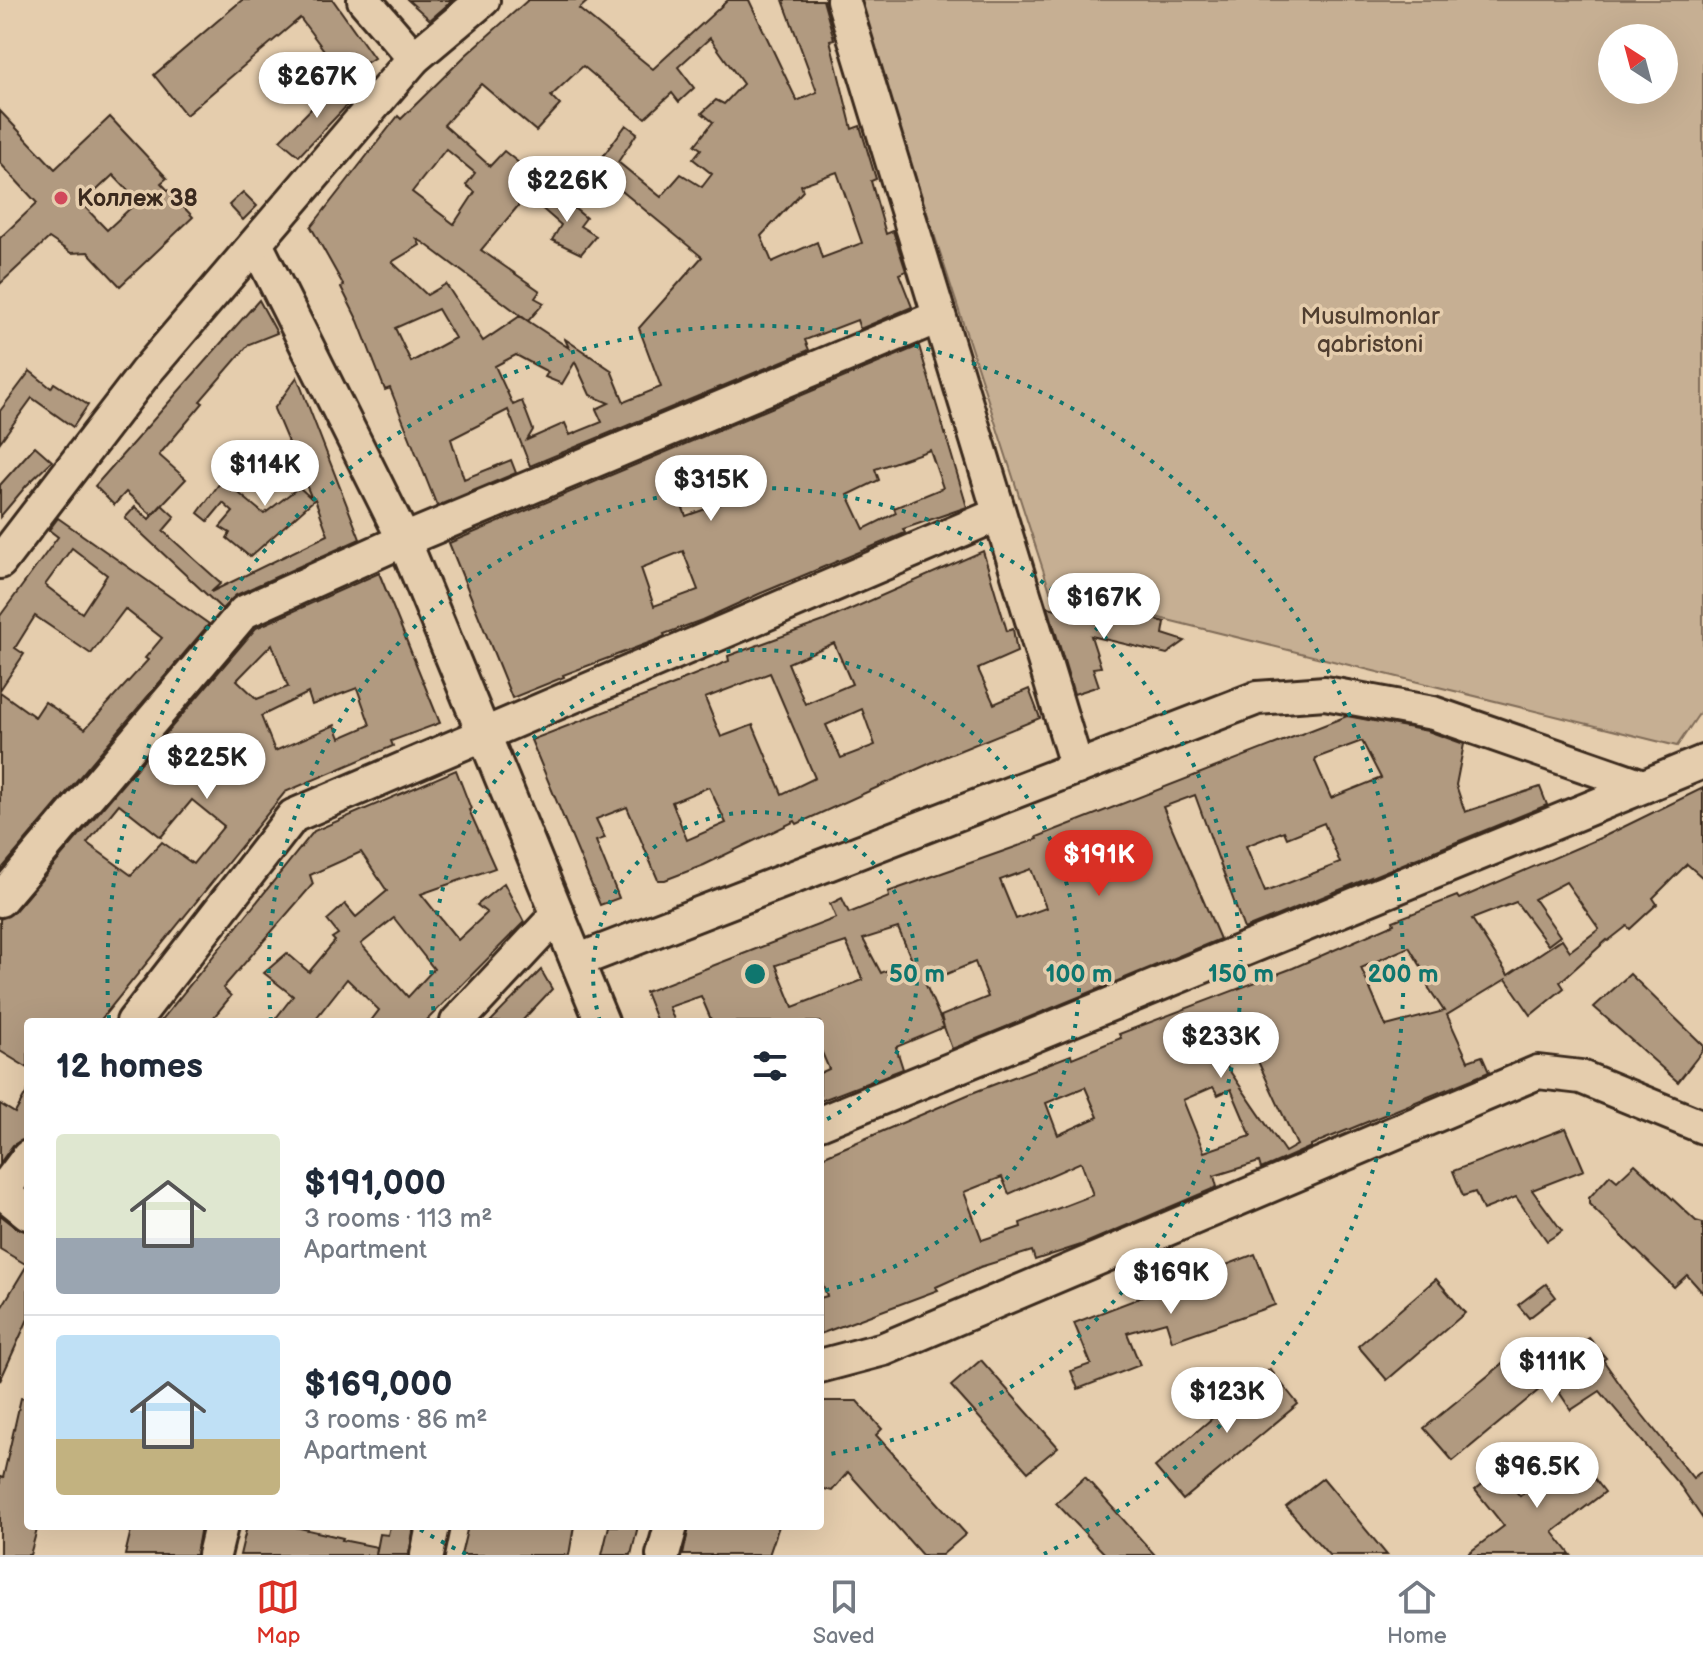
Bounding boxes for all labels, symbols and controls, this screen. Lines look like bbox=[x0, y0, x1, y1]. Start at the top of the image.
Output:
north arrow bbox=[1598, 24, 1678, 104]
map controls bbox=[1598, 24, 1678, 104]
pin: $267K bbox=[261, 52, 373, 120]
text: $267K bbox=[277, 62, 357, 93]
pin: $226K bbox=[511, 156, 623, 224]
text: $226K bbox=[526, 166, 608, 197]
place label: Коллеж 38 bbox=[77, 184, 198, 213]
marker: Коллеж 38 bbox=[52, 189, 70, 207]
park label: Musulmonlar qabristoni bbox=[1300, 302, 1440, 359]
pin: $114K bbox=[209, 440, 321, 508]
text: $114K bbox=[229, 450, 301, 481]
pin: $315K bbox=[655, 455, 767, 523]
text: $315K bbox=[673, 465, 749, 496]
pin: $167K bbox=[1048, 573, 1160, 641]
text: $167K bbox=[1066, 583, 1142, 614]
pin: $225K bbox=[151, 733, 263, 801]
text: $225K bbox=[167, 743, 247, 774]
pin: $191K bbox=[1043, 830, 1155, 898]
text: $191K bbox=[1063, 840, 1135, 871]
centre of rings bbox=[741, 960, 769, 988]
text: 50 m bbox=[889, 960, 945, 989]
text: 100 m bbox=[1046, 960, 1112, 989]
text: 150 m bbox=[1208, 960, 1274, 989]
text: 200 m bbox=[1368, 960, 1438, 989]
pin: $233K bbox=[1165, 1012, 1277, 1080]
text: $233K bbox=[1181, 1022, 1261, 1053]
icon: filters bbox=[748, 1044, 792, 1088]
text: 12 homes bbox=[56, 1046, 203, 1087]
text: $191,000 bbox=[304, 1163, 446, 1204]
icon: home bbox=[120, 1166, 216, 1262]
text: 3 rooms · 113 m² bbox=[304, 1204, 493, 1235]
text: Apartment bbox=[304, 1235, 427, 1266]
pin: $169K bbox=[1115, 1248, 1227, 1316]
text: $169K bbox=[1133, 1258, 1209, 1289]
pin: $111K bbox=[1496, 1337, 1608, 1405]
text: $111K bbox=[1518, 1347, 1586, 1378]
text: $169,000 bbox=[304, 1364, 452, 1405]
icon: home bbox=[120, 1367, 216, 1463]
pin: $123K bbox=[1171, 1367, 1283, 1435]
text: $123K bbox=[1189, 1377, 1265, 1408]
text: 3 rooms · 86 m² bbox=[304, 1405, 488, 1436]
text: Apartment bbox=[304, 1436, 427, 1467]
pin: $96.5K bbox=[1472, 1442, 1602, 1510]
text: $96.5K bbox=[1494, 1452, 1580, 1483]
tab: Map bbox=[256, 1575, 300, 1650]
tab: Saved bbox=[813, 1575, 875, 1650]
tab: Home bbox=[1387, 1575, 1447, 1650]

